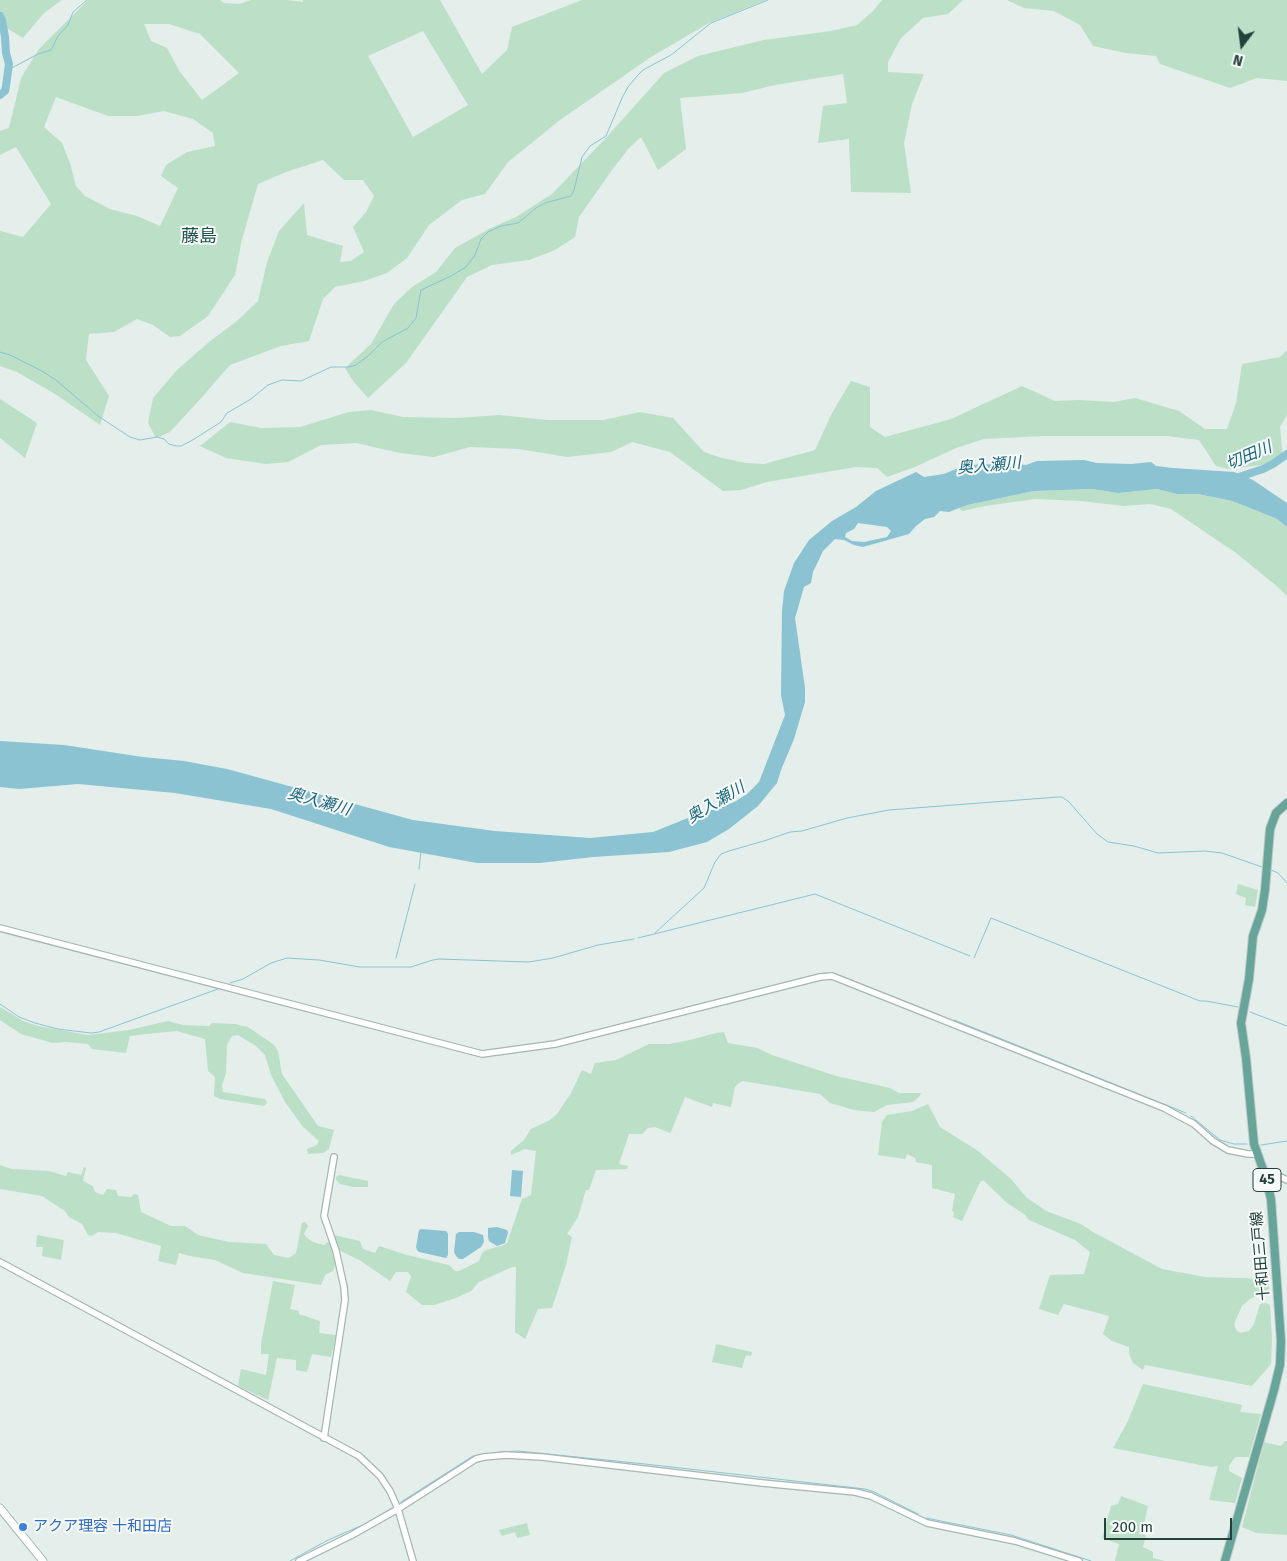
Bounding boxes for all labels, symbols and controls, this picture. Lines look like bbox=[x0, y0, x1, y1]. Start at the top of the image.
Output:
north arrow bbox=[1217, 20, 1267, 70]
text: N bbox=[1231, 51, 1245, 69]
district label: 藤島 bbox=[181, 226, 217, 248]
water label: 切田川 bbox=[1223, 438, 1275, 474]
water label: 奥入瀬川 bbox=[956, 454, 1022, 478]
water label: 奥入瀬川 bbox=[684, 778, 748, 828]
water label: 奥入瀬川 bbox=[286, 784, 352, 820]
road number: 45 bbox=[1253, 1168, 1281, 1192]
street label: 十和田三戸線 bbox=[1248, 1210, 1274, 1302]
scale bar bbox=[1107, 1508, 1234, 1540]
place label: アクア理容 十和田店 bbox=[33, 1518, 172, 1536]
text: 200 m bbox=[1112, 1518, 1153, 1536]
marker: アクア理容 十和田店 bbox=[17, 1521, 29, 1533]

